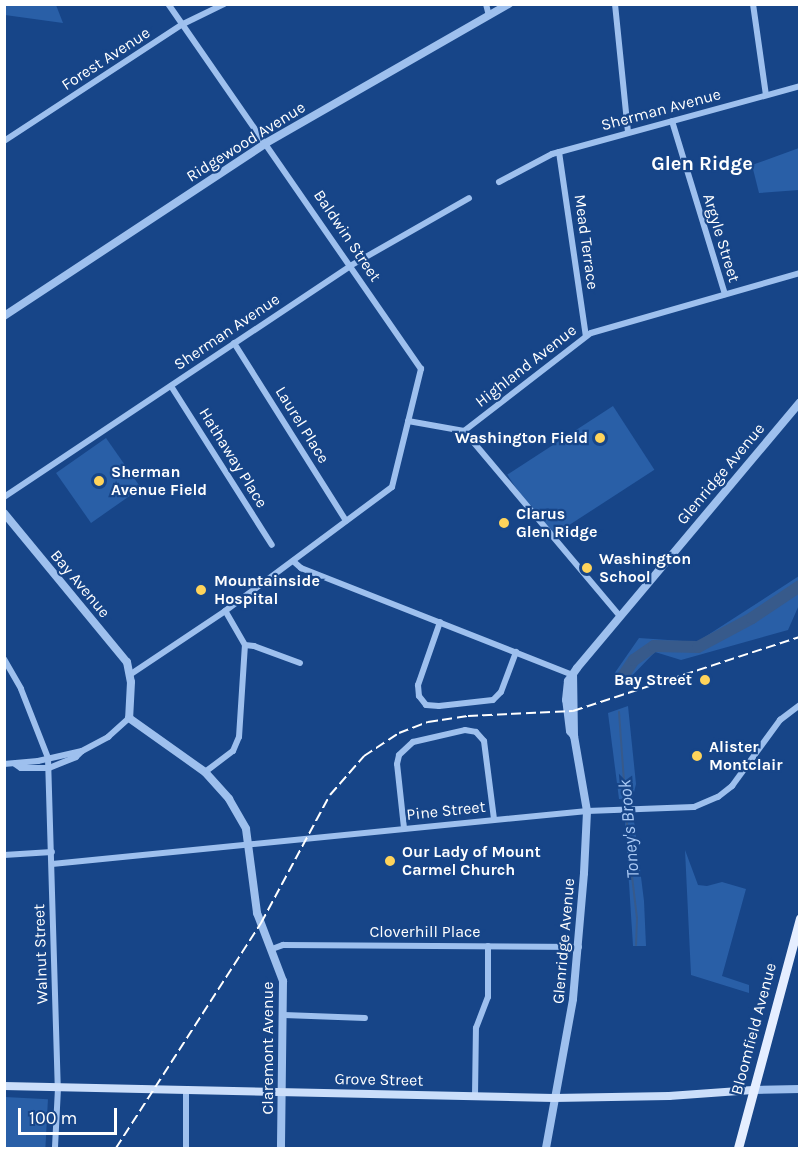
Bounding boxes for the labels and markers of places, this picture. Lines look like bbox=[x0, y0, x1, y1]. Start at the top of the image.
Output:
place label: Washington Field bbox=[455, 428, 588, 448]
marker: Washington Field bbox=[593, 431, 607, 445]
place label: Sherman Avenue Field bbox=[111, 462, 207, 500]
marker: Sherman Avenue Field bbox=[92, 474, 106, 488]
place label: Clarus Glen Ridge bbox=[516, 504, 597, 542]
marker: Clarus Glen Ridge bbox=[497, 516, 511, 530]
place label: Washington School bbox=[599, 549, 691, 587]
marker: Washington School bbox=[580, 561, 594, 575]
place label: Mountainside Hospital bbox=[214, 571, 320, 609]
marker: Mountainside Hospital bbox=[192, 581, 210, 599]
place label: Bay Street bbox=[614, 670, 692, 690]
marker: Bay Street bbox=[696, 671, 714, 689]
place label: Alister Montclair bbox=[709, 737, 783, 775]
marker: Alister Montclair bbox=[690, 749, 704, 763]
place label: Our Lady of Mount Carmel Church bbox=[402, 842, 541, 880]
marker: Our Lady of Mount Carmel Church bbox=[383, 854, 397, 868]

